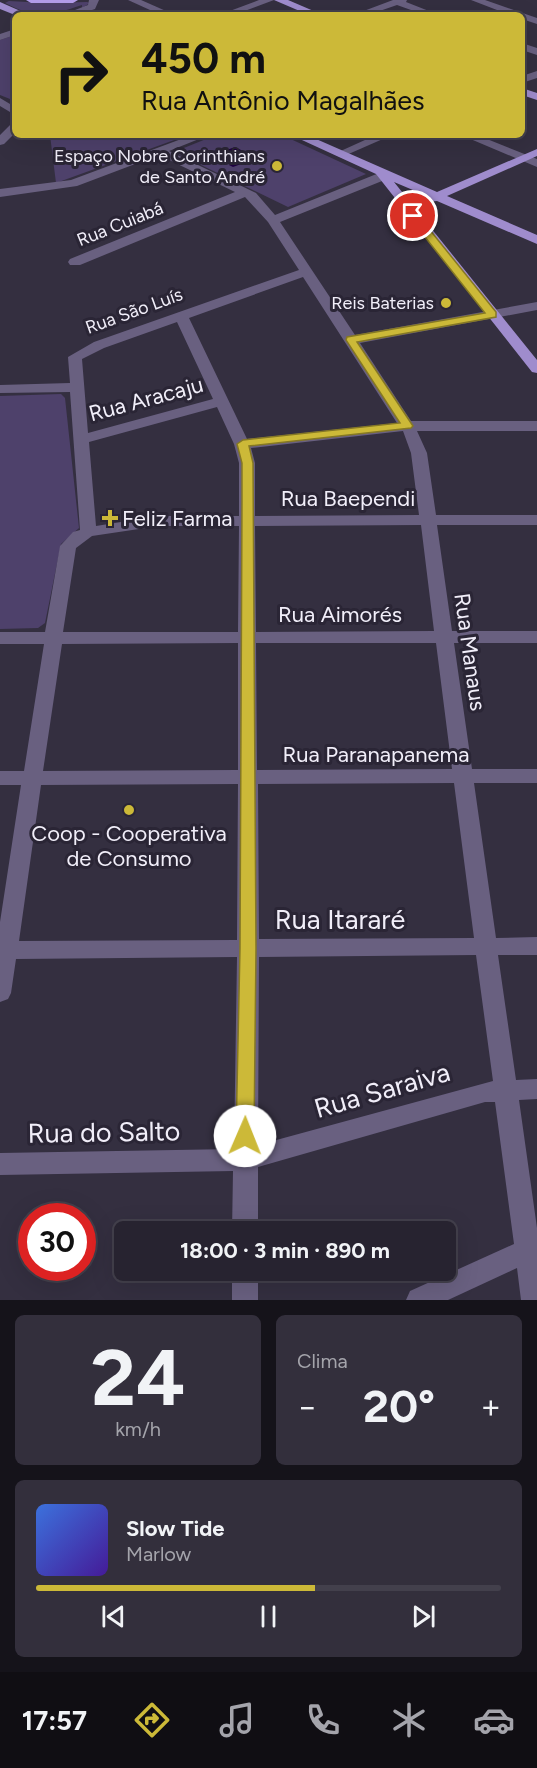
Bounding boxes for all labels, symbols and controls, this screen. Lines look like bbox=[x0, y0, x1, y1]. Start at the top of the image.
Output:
text: 450 m bbox=[141, 33, 266, 84]
icon: right bbox=[42, 36, 120, 114]
text: Rua Antônio Magalhães bbox=[141, 84, 425, 117]
place label: Espaço Nobre Corinthians de Santo André bbox=[54, 145, 265, 188]
marker: Espaço Nobre Corinthians de Santo André bbox=[270, 159, 284, 173]
pin bbox=[387, 190, 438, 241]
street label: Rua Cuiabá bbox=[74, 197, 166, 251]
icon: arrive bbox=[396, 199, 429, 232]
street label: Rua São Luís bbox=[82, 283, 186, 339]
place label: Reis Baterias bbox=[331, 292, 434, 314]
marker: Reis Baterias bbox=[439, 296, 453, 310]
street label: Rua Aracaju bbox=[86, 371, 206, 427]
street label: Rua Baependi bbox=[281, 485, 415, 512]
place label: Feliz Farma bbox=[122, 505, 232, 532]
marker: Feliz Farma bbox=[103, 511, 117, 525]
street label: Rua Manaus bbox=[448, 591, 492, 713]
street label: Rua Aimorés bbox=[278, 601, 402, 628]
street label: Rua Paranapanema bbox=[282, 741, 470, 768]
marker: Coop - Cooperativa de Consumo bbox=[122, 803, 136, 817]
place label: Coop - Cooperativa de Consumo bbox=[31, 820, 227, 872]
street label: Rua Itararé bbox=[275, 903, 405, 936]
street label: Rua Saraiva bbox=[310, 1055, 454, 1125]
position arrow bbox=[213, 1104, 277, 1168]
street label: Rua do Salto bbox=[27, 1114, 181, 1150]
speed limit sign: 30 bbox=[18, 1203, 96, 1281]
text: 18:00 · 3 min · 890 m bbox=[180, 1237, 390, 1264]
text: 24 bbox=[91, 1331, 185, 1425]
text: Clima bbox=[297, 1349, 348, 1373]
text: 20° bbox=[363, 1379, 435, 1433]
text: − bbox=[297, 1387, 318, 1426]
text: + bbox=[480, 1387, 501, 1426]
text: km/h bbox=[115, 1417, 161, 1441]
text: Slow Tide bbox=[126, 1515, 225, 1542]
text: Marlow bbox=[126, 1542, 191, 1566]
icon: previous bbox=[97, 1600, 130, 1633]
icon: pause bbox=[252, 1600, 285, 1633]
icon: next bbox=[407, 1600, 440, 1633]
icon: directions bbox=[131, 1699, 173, 1741]
icon: music bbox=[216, 1699, 258, 1741]
icon: phone bbox=[302, 1699, 344, 1741]
icon: climate bbox=[388, 1699, 430, 1741]
icon: car bbox=[473, 1699, 515, 1741]
text: 17:57 bbox=[22, 1704, 87, 1737]

